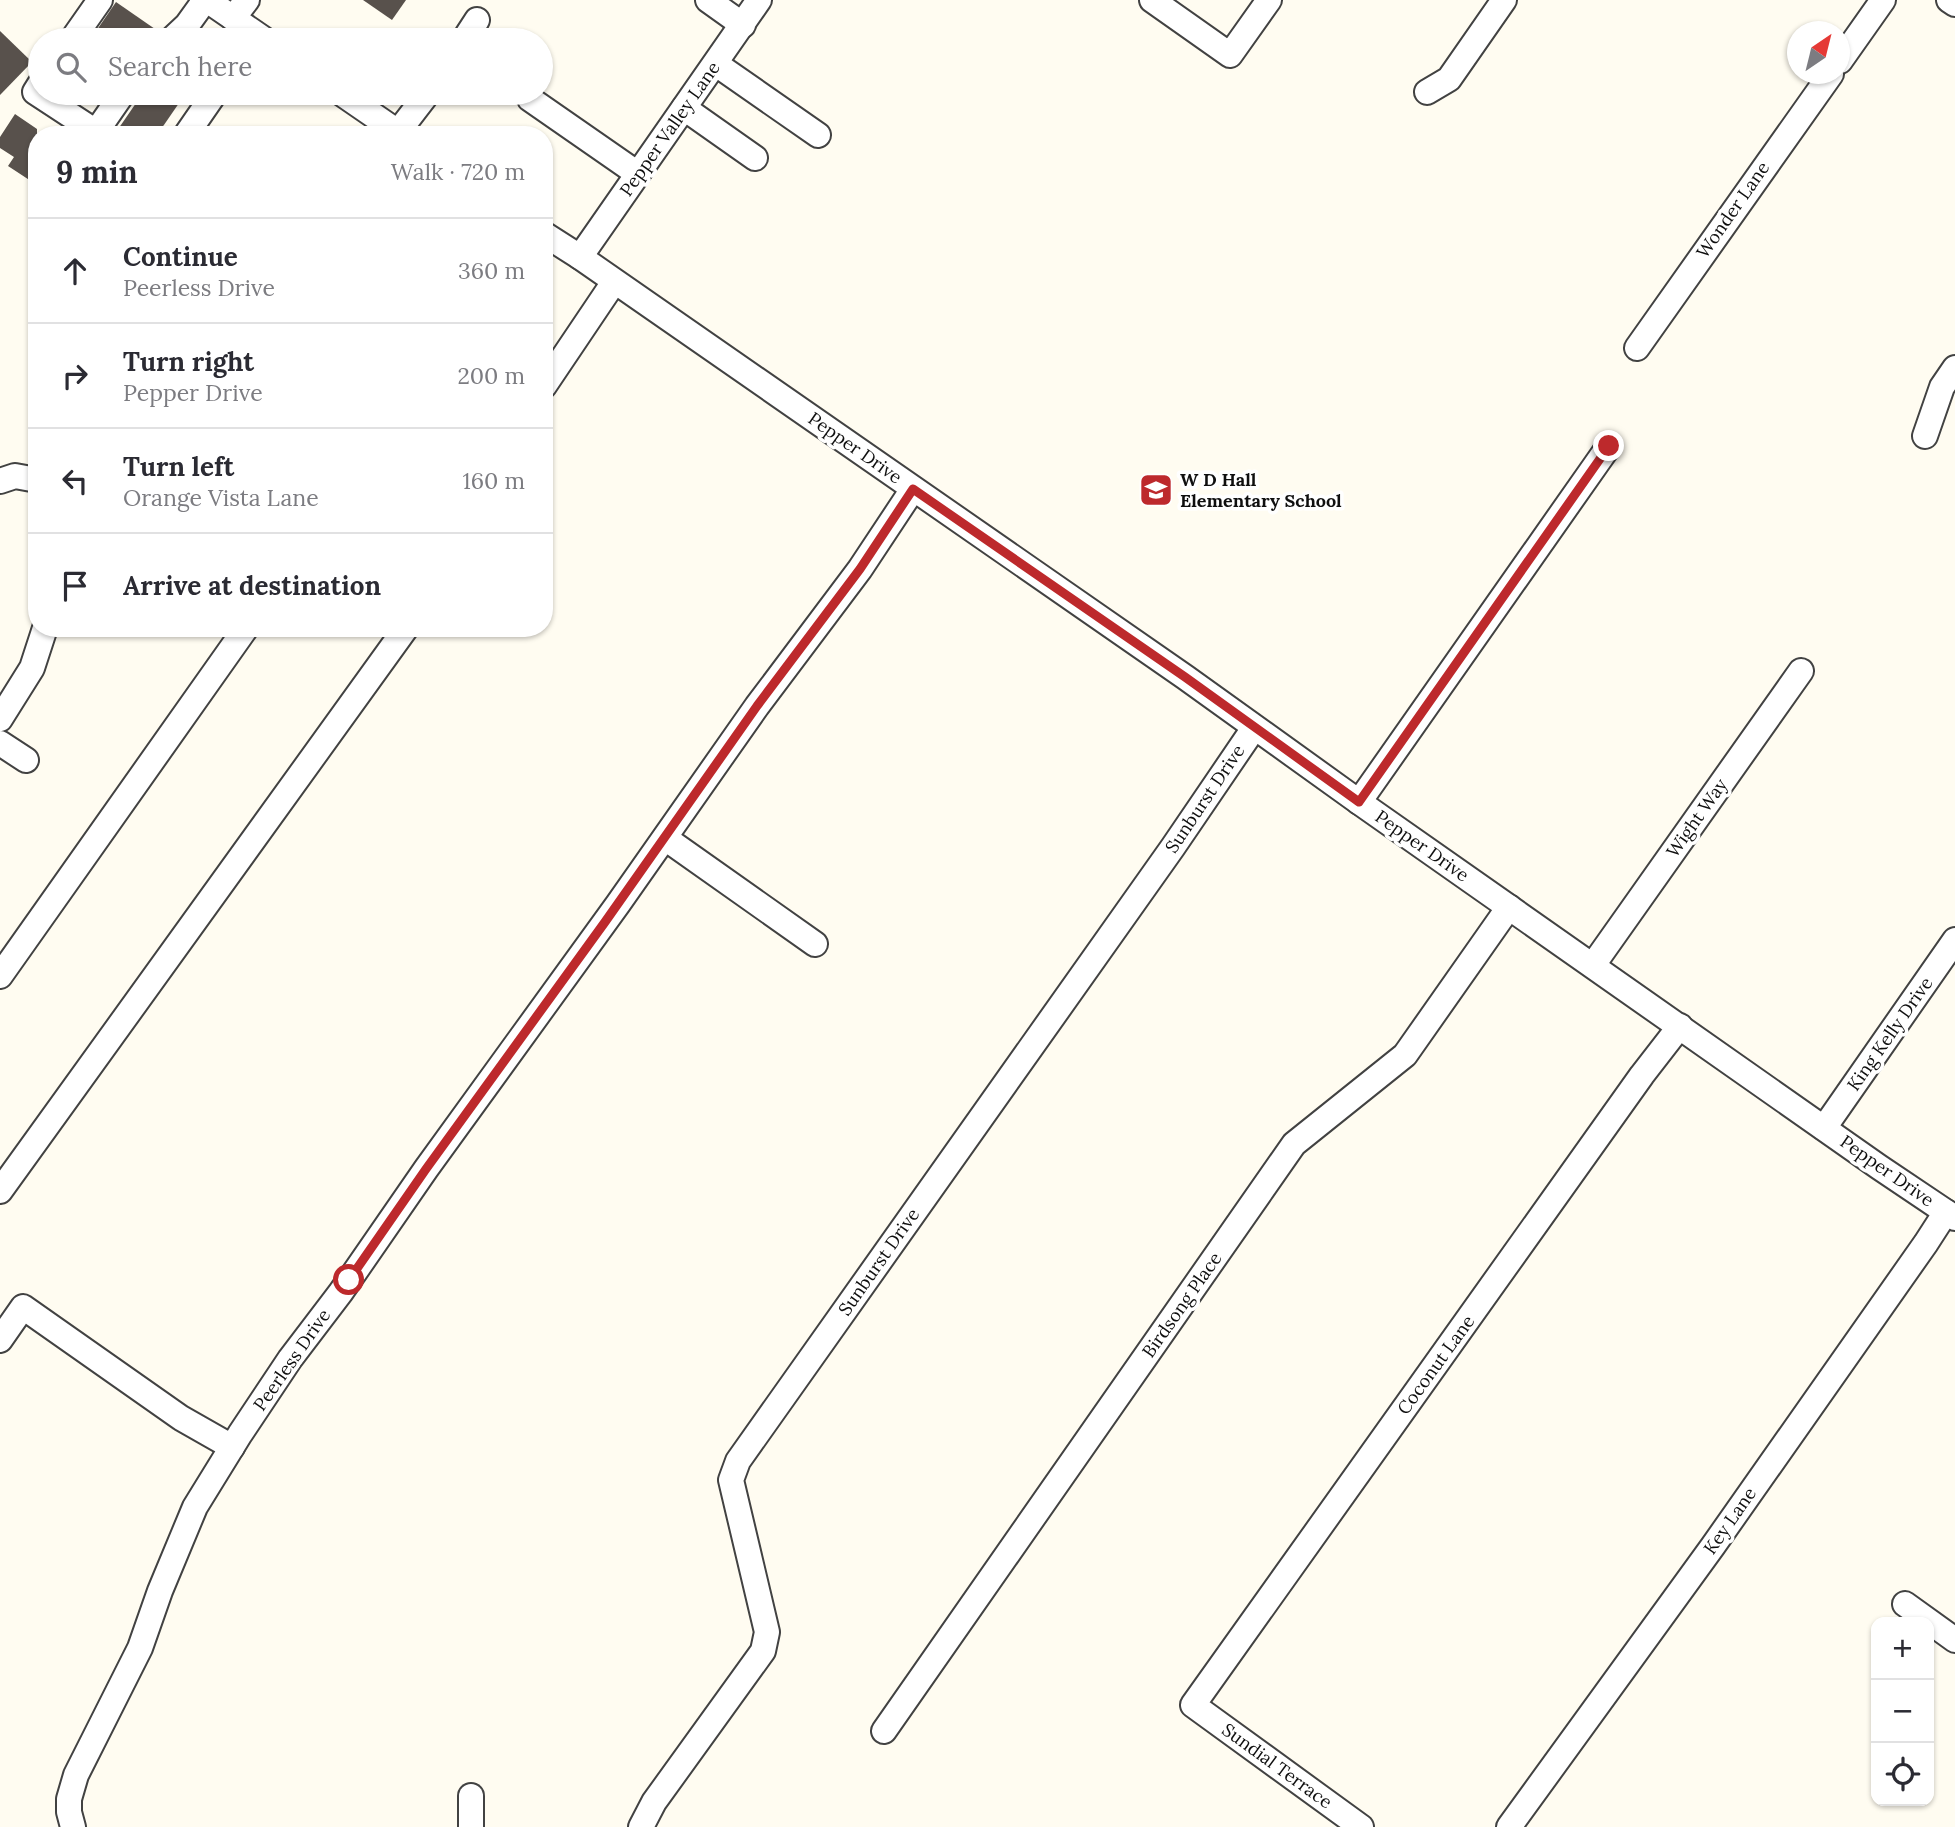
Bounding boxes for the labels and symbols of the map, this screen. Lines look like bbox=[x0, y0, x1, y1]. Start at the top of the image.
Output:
north arrow bbox=[1787, 21, 1850, 84]
street label: Pepper Valley Lane bbox=[614, 57, 725, 201]
street label: Wonder Lane bbox=[1691, 157, 1774, 262]
street label: Pepper Drive bbox=[804, 407, 907, 488]
route end bbox=[1593, 430, 1624, 461]
place label: W D Hall Elementary School bbox=[1180, 468, 1342, 512]
school or university icon: W D Hall Elementary School bbox=[1137, 471, 1175, 509]
street label: Sunburst Drive bbox=[1160, 740, 1249, 857]
street label: Wight Way bbox=[1661, 773, 1732, 862]
street label: Pepper Drive bbox=[1371, 805, 1474, 886]
street label: King Kelly Drive bbox=[1842, 972, 1937, 1095]
street label: Pepper Drive bbox=[1836, 1130, 1939, 1211]
street label: Sunburst Drive bbox=[833, 1203, 924, 1320]
street label: Birdsong Place bbox=[1137, 1247, 1226, 1362]
route start bbox=[333, 1264, 364, 1295]
street label: Peerless Drive bbox=[248, 1304, 335, 1415]
street label: Coconut Lane bbox=[1392, 1310, 1480, 1419]
street label: Key Lane bbox=[1698, 1483, 1761, 1559]
street label: Sundial Terrace bbox=[1218, 1718, 1337, 1814]

